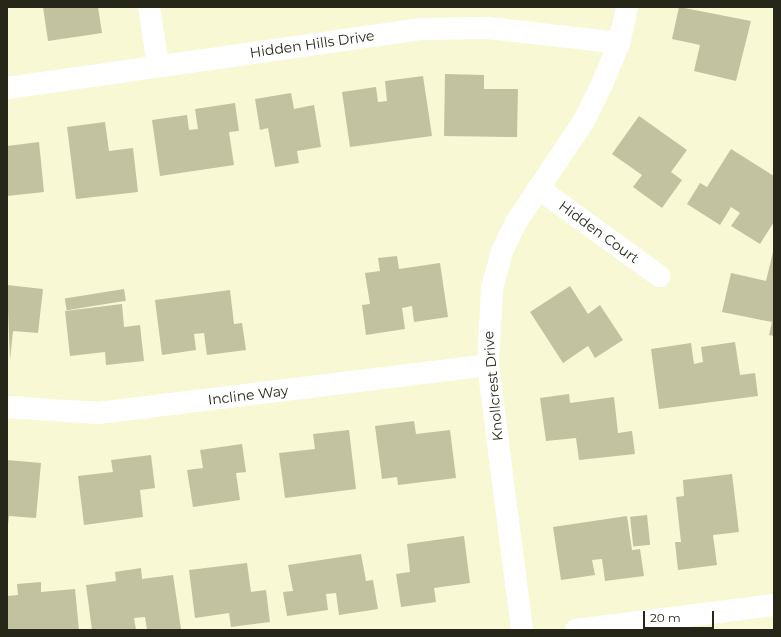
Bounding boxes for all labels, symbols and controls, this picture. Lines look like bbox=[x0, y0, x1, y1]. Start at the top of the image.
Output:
street label: Hidden Hills Drive bbox=[249, 27, 375, 61]
street label: Hidden Court bbox=[556, 197, 642, 267]
street label: Knollcrest Drive bbox=[480, 330, 506, 442]
street label: Incline Way bbox=[207, 382, 289, 408]
scale bar bbox=[645, 603, 716, 629]
text: 20 m bbox=[650, 610, 681, 625]

